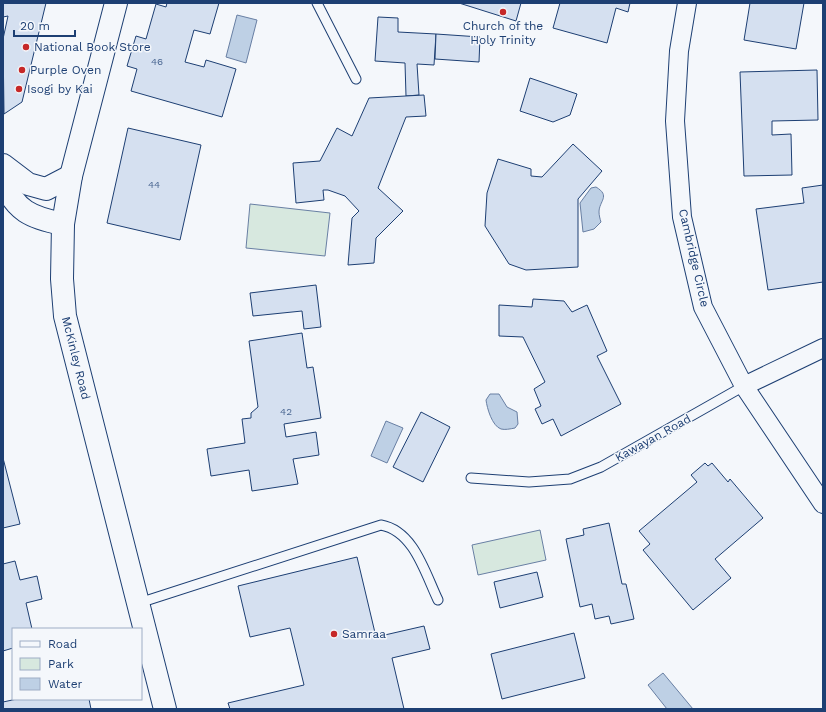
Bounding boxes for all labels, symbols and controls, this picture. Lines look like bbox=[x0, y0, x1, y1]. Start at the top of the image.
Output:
marker: Church of the Holy Trinity bbox=[498, 7, 508, 17]
scale bar bbox=[14, 12, 75, 38]
text: 20 m bbox=[20, 19, 50, 33]
place label: Church of the Holy Trinity bbox=[463, 19, 543, 47]
place label: National Book Store bbox=[34, 40, 151, 54]
marker: National Book Store bbox=[21, 42, 31, 52]
house number: 46 bbox=[151, 56, 163, 67]
place label: Purple Oven bbox=[30, 63, 101, 77]
marker: Purple Oven bbox=[17, 65, 27, 75]
place label: Isogi by Kai bbox=[27, 82, 93, 96]
marker: Isogi by Kai bbox=[14, 84, 24, 94]
house number: 44 bbox=[148, 179, 160, 190]
street label: Cambridge Circle bbox=[676, 207, 712, 309]
street label: McKinley Road bbox=[59, 315, 93, 401]
house number: 42 bbox=[280, 406, 292, 417]
street label: Kawayan Road bbox=[613, 411, 693, 465]
place label: Samraa bbox=[342, 627, 386, 641]
legend bbox=[12, 628, 142, 700]
marker: Samraa bbox=[329, 629, 339, 639]
text: Road bbox=[48, 637, 77, 651]
text: Park bbox=[48, 657, 74, 671]
text: Water bbox=[48, 677, 83, 691]

